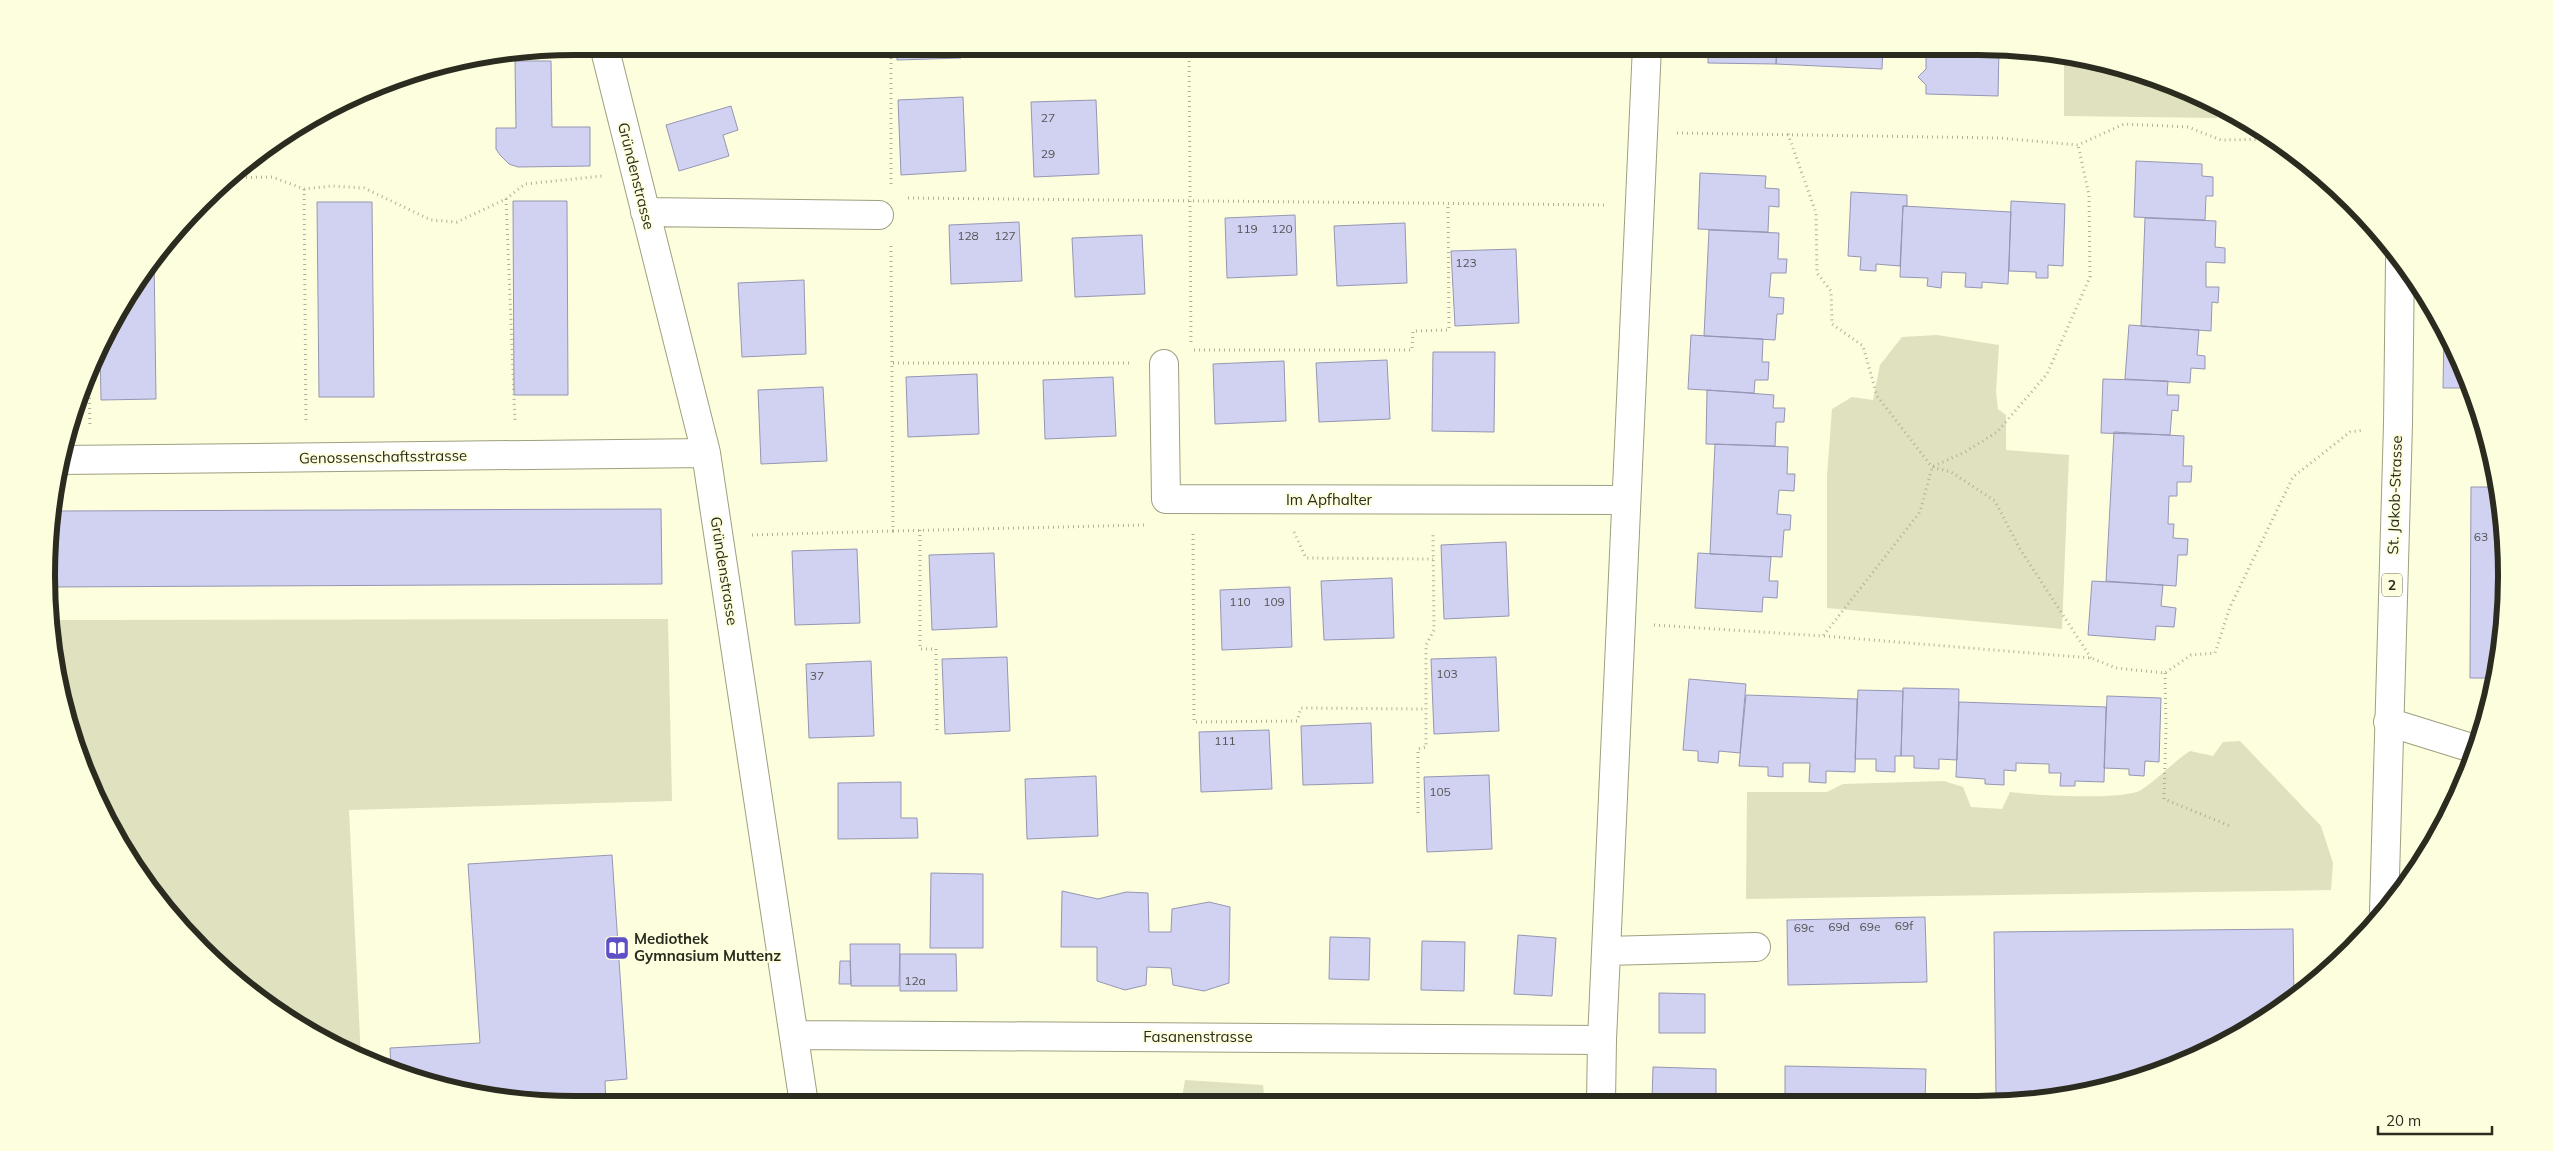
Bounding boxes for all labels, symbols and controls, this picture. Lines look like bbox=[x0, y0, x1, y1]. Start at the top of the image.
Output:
house number: 27 bbox=[1041, 110, 1055, 125]
street label: Gründenstrasse bbox=[614, 120, 659, 231]
house number: 29 bbox=[1041, 146, 1055, 161]
house number: 119 bbox=[1236, 221, 1258, 236]
house number: 120 bbox=[1271, 221, 1293, 236]
house number: 128 bbox=[957, 228, 979, 243]
house number: 127 bbox=[994, 228, 1016, 243]
house number: 123 bbox=[1455, 255, 1477, 270]
street label: St. Jakob-Strasse bbox=[2383, 435, 2406, 555]
street label: Genossenschaftsstrasse bbox=[299, 446, 467, 467]
street label: Im Apfhalter bbox=[1286, 490, 1373, 509]
street label: Gründenstrasse bbox=[707, 515, 742, 627]
house number: 63 bbox=[2474, 529, 2488, 544]
road number: 2 bbox=[2382, 574, 2402, 596]
house number: 110 bbox=[1229, 594, 1251, 609]
house number: 109 bbox=[1263, 594, 1285, 609]
house number: 103 bbox=[1436, 666, 1458, 681]
house number: 37 bbox=[810, 668, 824, 683]
house number: 111 bbox=[1214, 733, 1236, 748]
house number: 105 bbox=[1429, 784, 1451, 799]
house number: 69f bbox=[1895, 918, 1914, 933]
house number: 69d bbox=[1828, 919, 1850, 934]
house number: 69e bbox=[1860, 919, 1880, 934]
house number: 69c bbox=[1794, 920, 1814, 935]
place label: Mediothek Gymnasium Muttenz bbox=[634, 929, 781, 965]
library icon: Mediothek Gymnasium Muttenz bbox=[604, 935, 630, 961]
house number: 12a bbox=[904, 973, 926, 988]
street label: Fasanenstrasse bbox=[1143, 1027, 1253, 1046]
scale bar bbox=[2378, 1104, 2492, 1136]
text: 20 m bbox=[2386, 1111, 2421, 1130]

